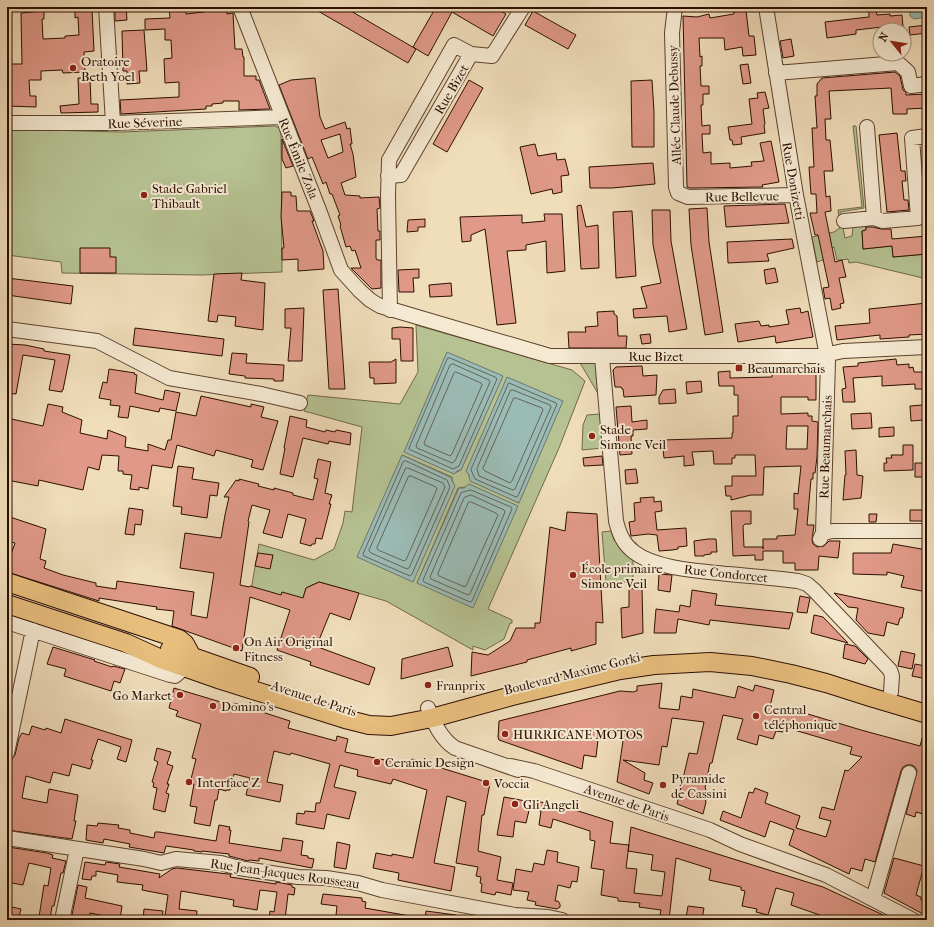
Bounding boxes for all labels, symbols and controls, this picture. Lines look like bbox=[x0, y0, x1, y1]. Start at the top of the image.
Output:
north arrow bbox=[872, 22, 912, 62]
text: N bbox=[876, 30, 892, 44]
street label: Allée Claude Debussy bbox=[665, 44, 684, 166]
place label: Oratoire Beth Yoel bbox=[81, 54, 135, 84]
street label: Rue Bizet bbox=[431, 61, 472, 117]
marker: Oratoire Beth Yoel bbox=[68, 63, 78, 73]
street label: Rue Séverine bbox=[107, 114, 183, 131]
street label: Rue Émile Zola bbox=[275, 116, 322, 202]
street label: Rue Donizetti bbox=[779, 141, 808, 221]
place label: Stade Gabriel Thibault bbox=[152, 181, 227, 211]
street label: Rue Bellevue bbox=[705, 188, 780, 205]
marker: Stade Gabriel Thibault bbox=[139, 190, 149, 200]
street label: Rue Bizet bbox=[629, 349, 684, 364]
place label: Beaumarchais bbox=[747, 361, 825, 376]
marker: Beaumarchais bbox=[734, 363, 744, 373]
street label: Rue Beaumarchais bbox=[816, 395, 835, 499]
place label: Stade Simone Veil bbox=[600, 422, 666, 452]
marker: Stade Simone Veil bbox=[587, 431, 597, 441]
place label: École primaire Simone Veil bbox=[581, 561, 663, 591]
street label: Rue Condorcet bbox=[683, 562, 769, 585]
marker: École primaire Simone Veil bbox=[568, 570, 578, 580]
place label: On Air Original Fitness bbox=[244, 634, 333, 664]
marker: On Air Original Fitness bbox=[231, 643, 241, 653]
street label: Boulevard Maxime Gorki bbox=[502, 649, 642, 698]
street label: Avenue de Paris bbox=[268, 677, 359, 719]
place label: Franprix bbox=[436, 678, 485, 693]
marker: Franprix bbox=[423, 680, 433, 690]
place label: Go Market bbox=[113, 688, 172, 703]
marker: Go Market bbox=[175, 690, 185, 700]
place label: Domino's bbox=[221, 699, 274, 714]
marker: Domino's bbox=[208, 701, 218, 711]
place label: Central téléphonique bbox=[764, 702, 838, 732]
marker: Central téléphonique bbox=[751, 711, 761, 721]
place label: HURRICANE MOTOS bbox=[513, 727, 643, 742]
marker: HURRICANE MOTOS bbox=[500, 729, 510, 739]
place label: Ceramic Design bbox=[385, 755, 475, 770]
marker: Ceramic Design bbox=[372, 757, 382, 767]
place label: Pyramide de Cassini bbox=[671, 771, 727, 801]
place label: Interface Z bbox=[197, 775, 260, 790]
place label: Voccia bbox=[493, 776, 531, 791]
marker: Interface Z bbox=[184, 777, 194, 787]
marker: Voccia bbox=[481, 778, 491, 788]
marker: Pyramide de Cassini bbox=[658, 780, 668, 790]
street label: Avenue de Paris bbox=[581, 781, 672, 824]
place label: Gli Angeli bbox=[523, 797, 579, 812]
marker: Gli Angeli bbox=[510, 799, 520, 809]
street label: Rue Jean-Jacques Rousseau bbox=[209, 856, 361, 891]

